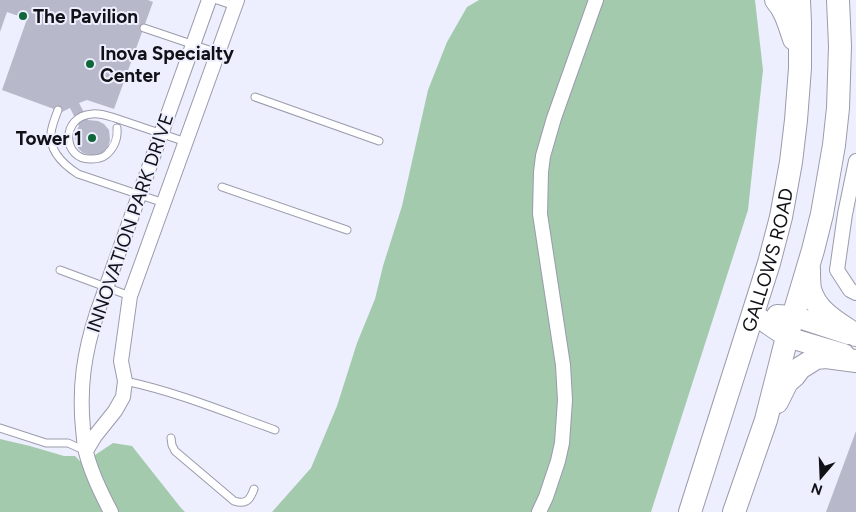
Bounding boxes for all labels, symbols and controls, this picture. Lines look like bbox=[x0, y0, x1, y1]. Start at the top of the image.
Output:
place label: The Pavilion bbox=[33, 5, 138, 28]
marker: The Pavilion bbox=[17, 10, 29, 22]
place label: Inova Specialty Center bbox=[100, 42, 234, 87]
marker: Inova Specialty Center bbox=[84, 58, 96, 70]
street label: INNOVATION PARK DRIVE bbox=[82, 110, 178, 336]
place label: Tower 1 bbox=[16, 127, 82, 150]
marker: Tower 1 bbox=[86, 132, 98, 144]
street label: GALLOWS ROAD bbox=[736, 186, 798, 335]
north arrow bbox=[796, 452, 846, 502]
text: N bbox=[809, 479, 825, 499]

